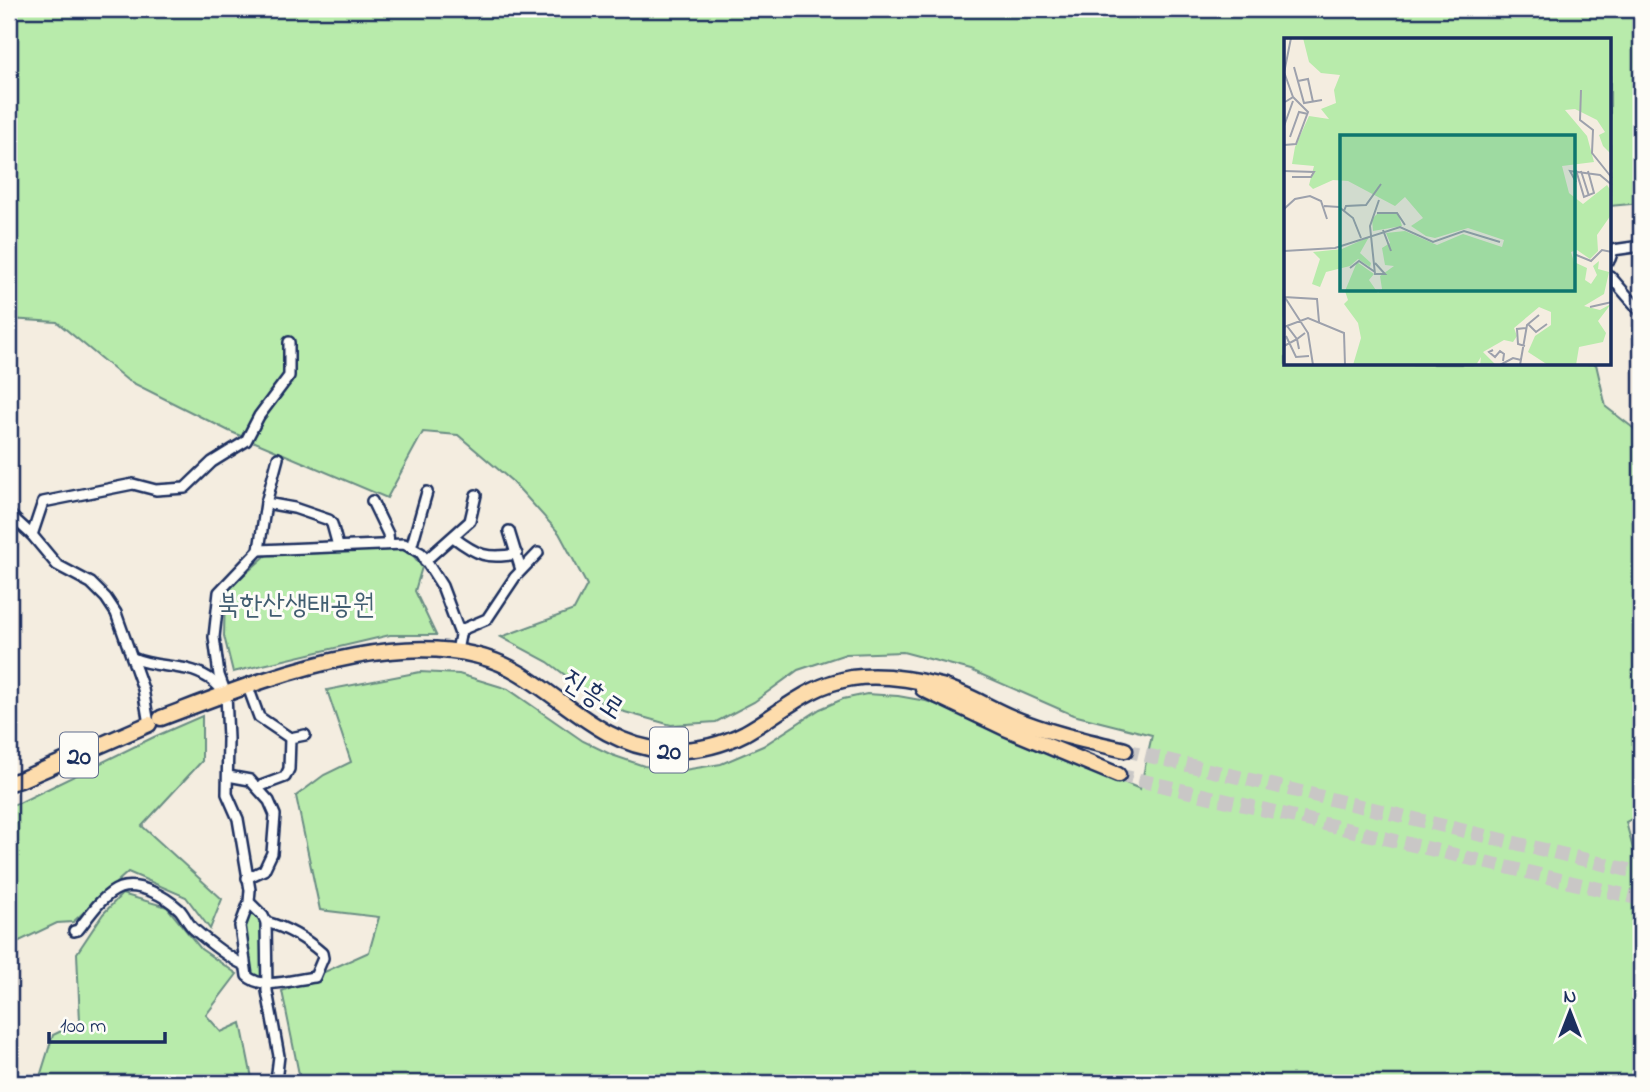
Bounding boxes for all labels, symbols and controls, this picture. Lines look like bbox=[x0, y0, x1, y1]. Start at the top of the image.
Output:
inset map bbox=[1284, 38, 1612, 366]
park label: 북한산생태공원 bbox=[217, 586, 375, 627]
street label: 진흥로 bbox=[553, 660, 632, 732]
road number: 20 bbox=[650, 728, 688, 772]
road number: 20 bbox=[60, 733, 98, 778]
north arrow bbox=[1534, 976, 1604, 1046]
text: N bbox=[1564, 984, 1577, 1011]
scale bar bbox=[49, 1001, 164, 1045]
text: 100 m bbox=[60, 1012, 106, 1042]

